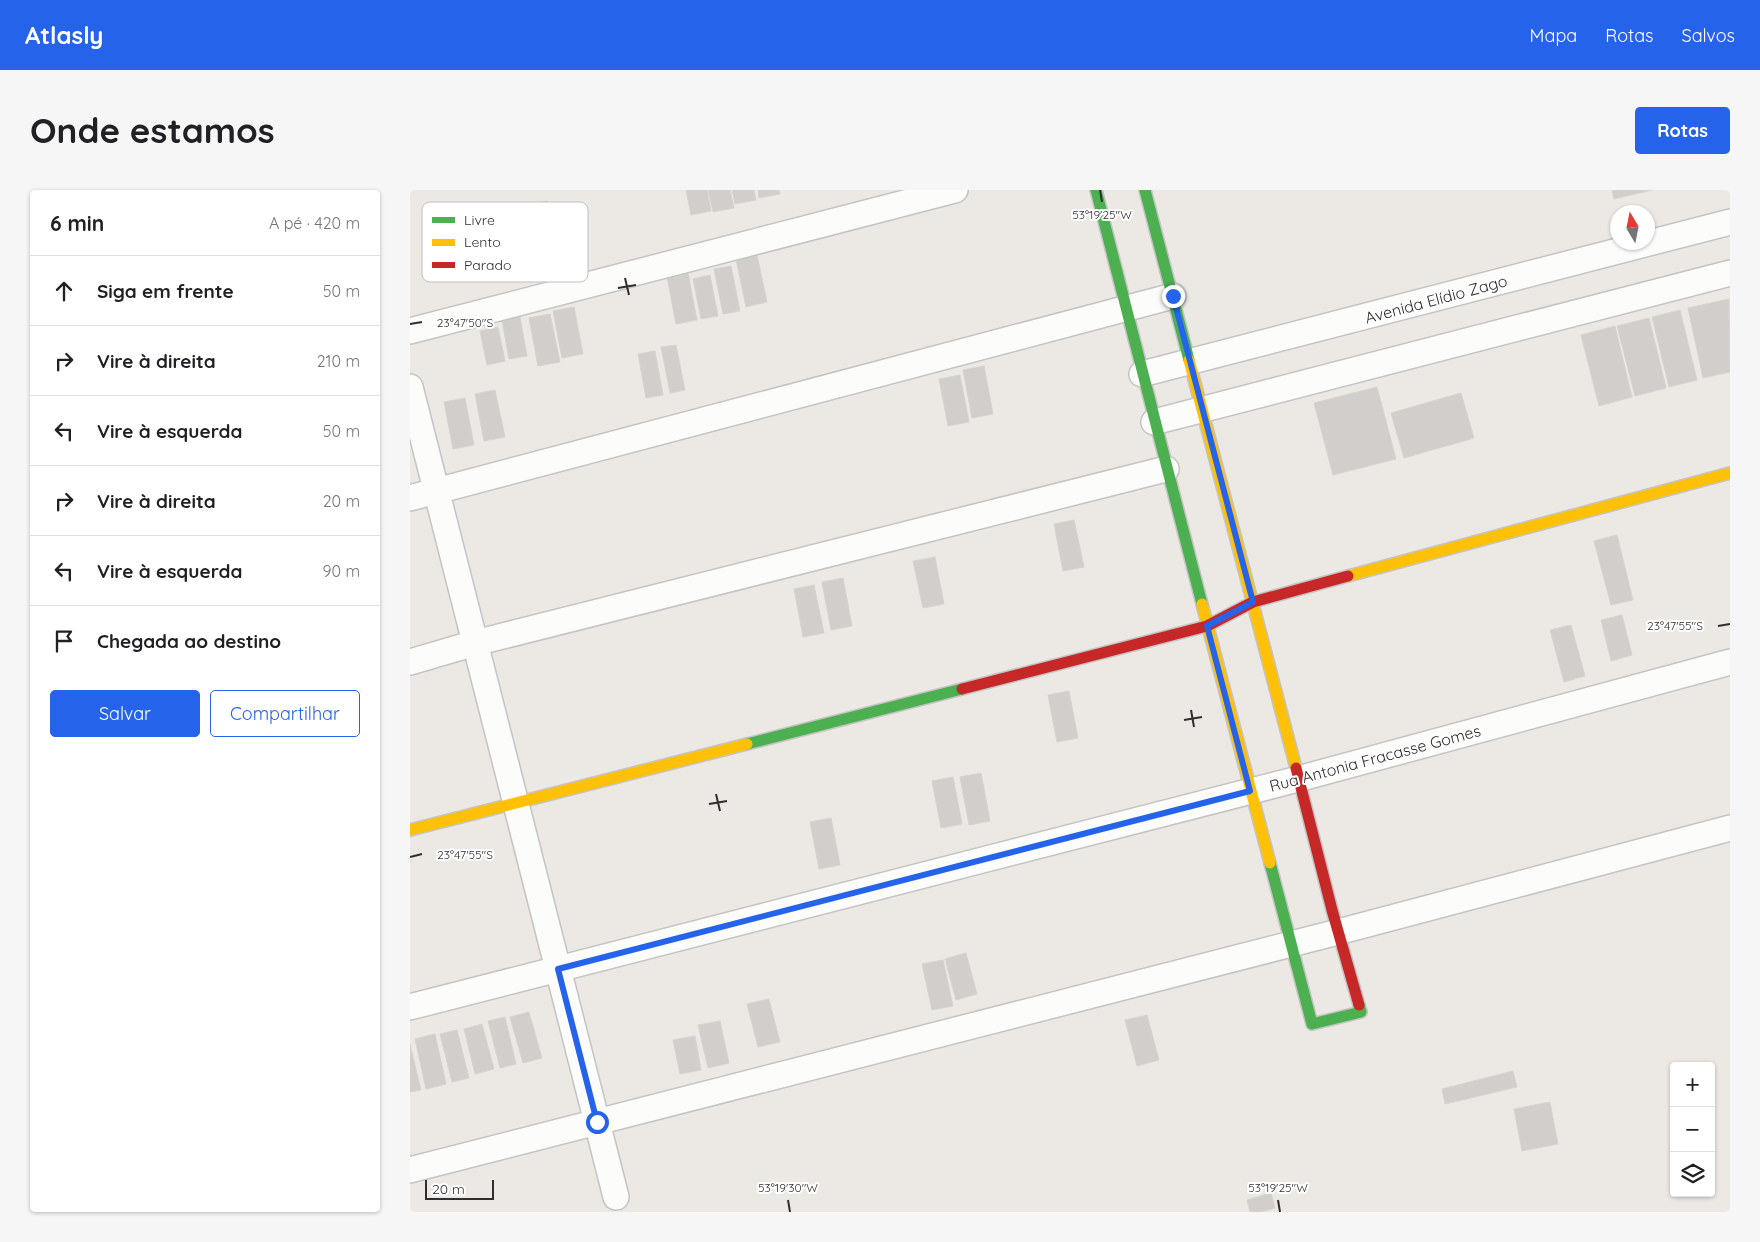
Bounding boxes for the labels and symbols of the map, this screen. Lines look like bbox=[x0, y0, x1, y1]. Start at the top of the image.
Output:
legend bbox=[422, 202, 588, 282]
north arrow bbox=[1610, 205, 1655, 250]
text: 53°19'25"W bbox=[1072, 207, 1132, 222]
text: Livre bbox=[464, 211, 495, 229]
text: Lento bbox=[464, 233, 501, 251]
text: Parado bbox=[464, 256, 511, 274]
street label: Avenida Elídio Zago bbox=[1363, 270, 1509, 328]
route end bbox=[1162, 285, 1185, 308]
text: 23°47'50"S bbox=[437, 315, 493, 330]
text: 23°47'55"S bbox=[1647, 618, 1703, 633]
street label: Rua Antonia Fracasse Gomes bbox=[1267, 720, 1483, 796]
text: 23°47'55"S bbox=[437, 847, 493, 862]
route start bbox=[586, 1111, 609, 1134]
scale bar bbox=[425, 1177, 494, 1200]
text: 53°19'30"W bbox=[758, 1180, 818, 1195]
text: 53°19'25"W bbox=[1248, 1180, 1308, 1195]

